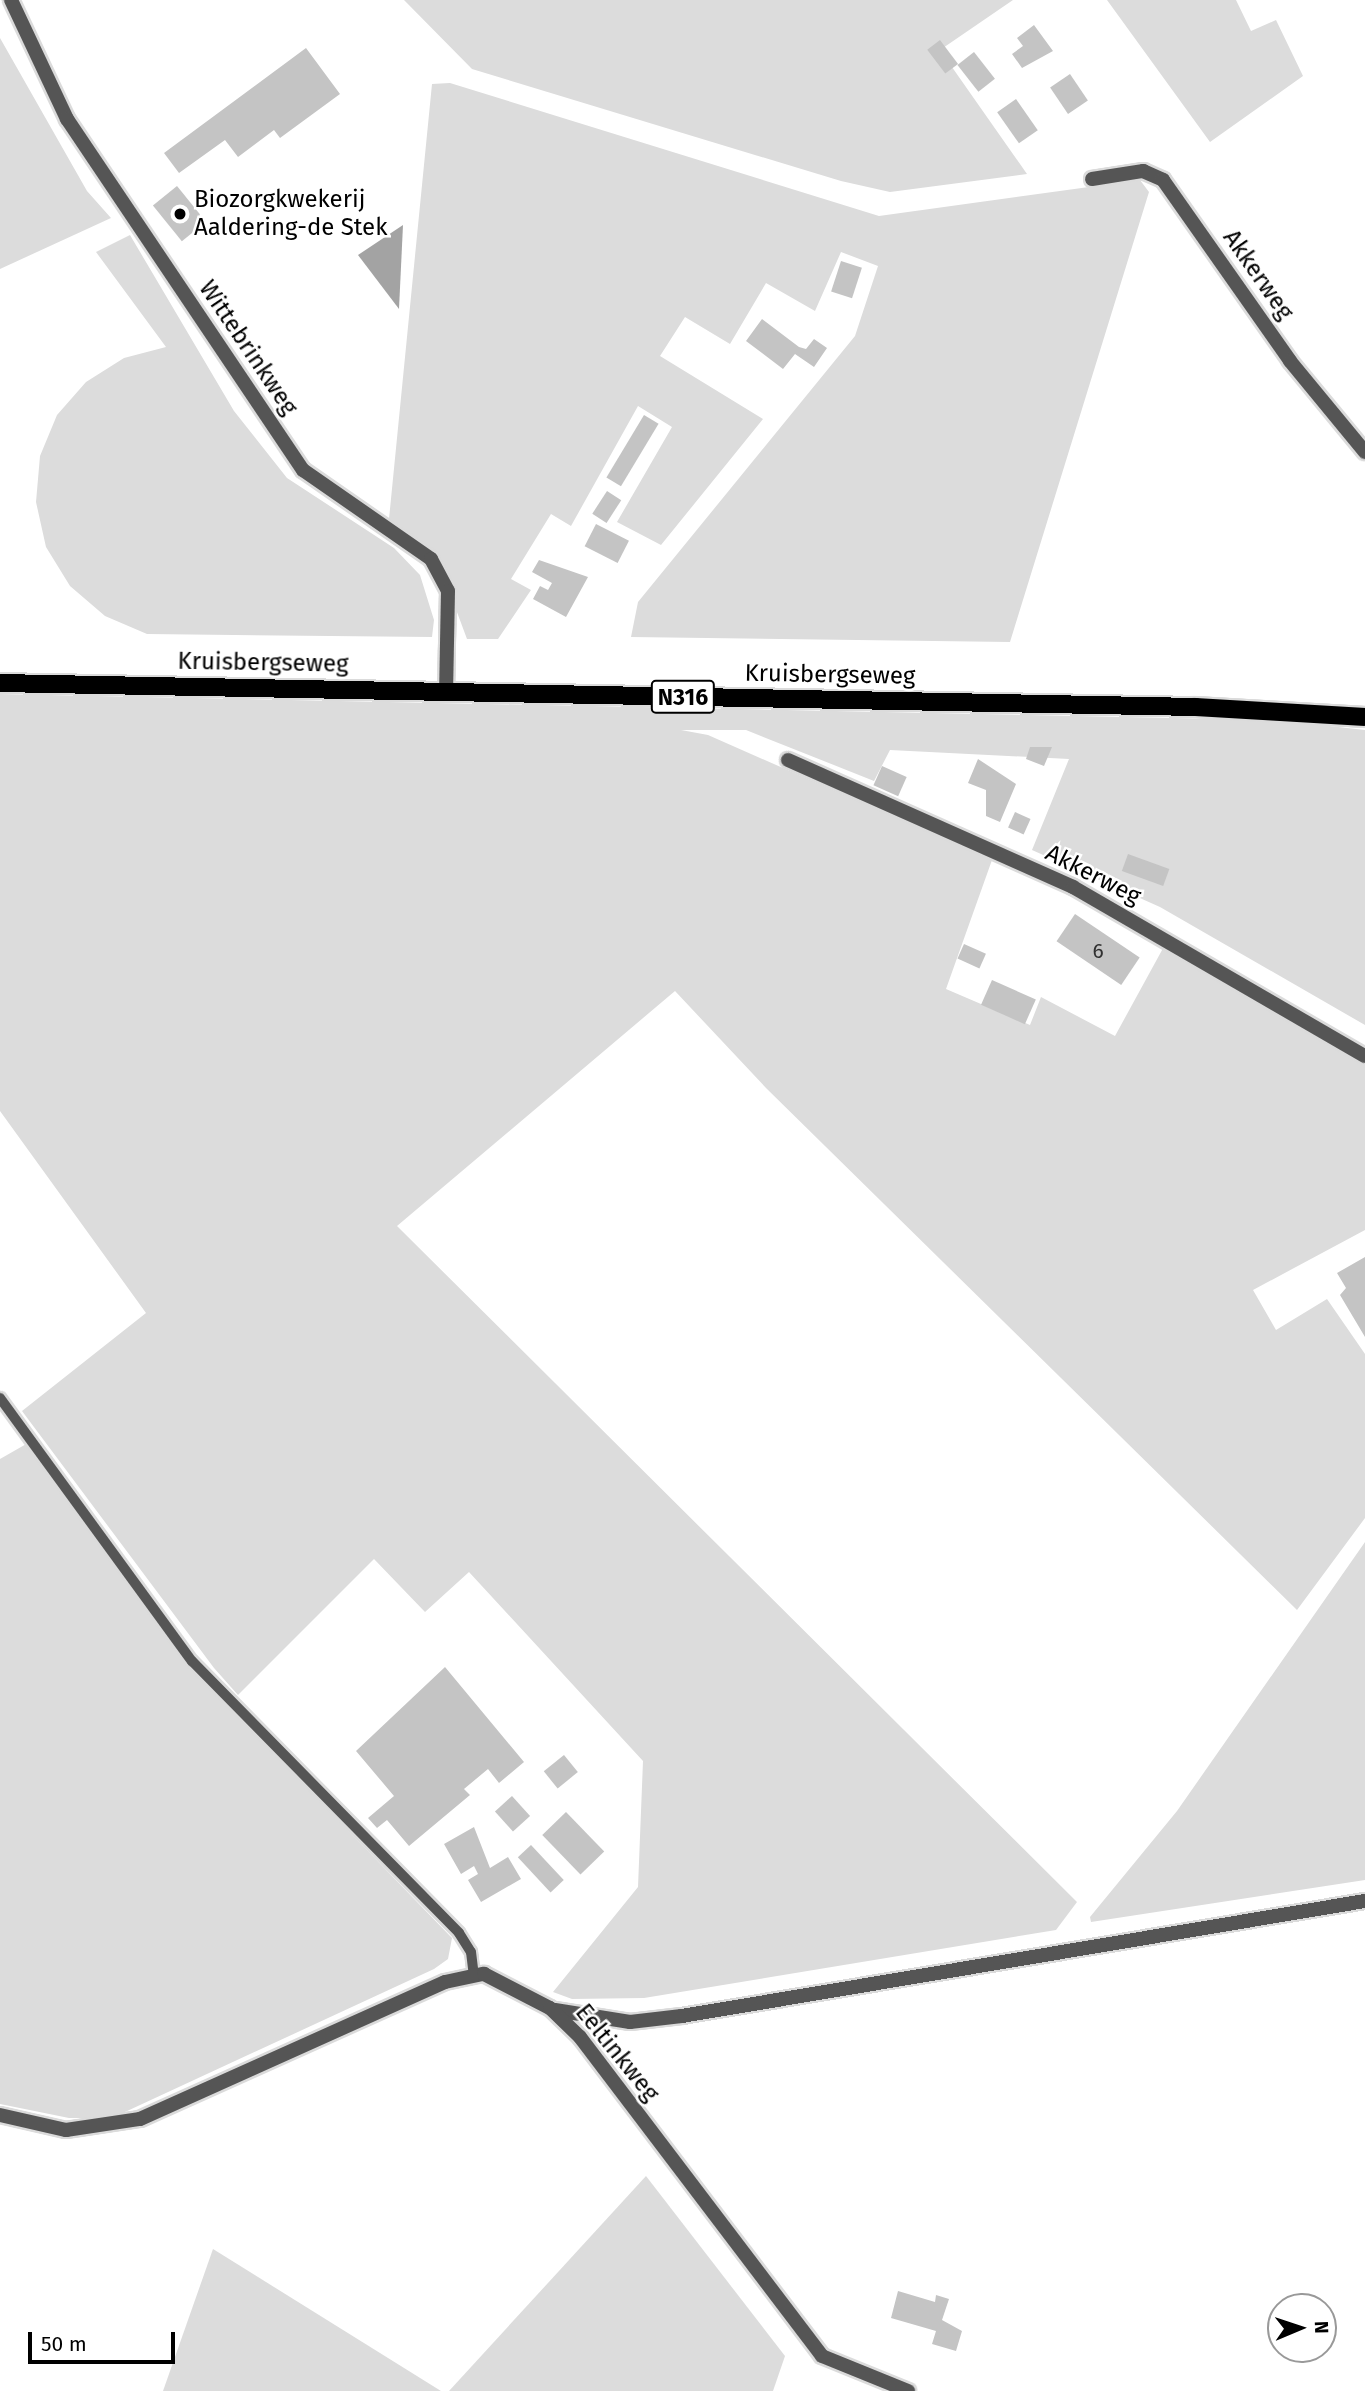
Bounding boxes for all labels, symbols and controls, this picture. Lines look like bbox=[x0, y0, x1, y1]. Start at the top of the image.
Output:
place label: Biozorgkwekerij Aaldering-de Stek bbox=[194, 186, 387, 242]
marker: Biozorgkwekerij Aaldering-de Stek bbox=[172, 206, 188, 222]
street label: Akkerweg bbox=[1217, 224, 1299, 326]
street label: Wittebrinkweg bbox=[192, 275, 304, 421]
street label: Kruisbergseweg bbox=[177, 647, 349, 679]
street label: Kruisbergseweg bbox=[744, 659, 916, 691]
road number: N316 bbox=[650, 678, 716, 716]
street label: Akkerweg bbox=[1040, 839, 1146, 911]
house number: 6 bbox=[1092, 938, 1104, 964]
street label: Eeltinkweg bbox=[569, 1998, 665, 2108]
north arrow bbox=[1267, 2293, 1337, 2363]
scale bar bbox=[32, 2318, 178, 2362]
text: N bbox=[1310, 2321, 1333, 2334]
text: 50 m bbox=[41, 2331, 87, 2357]

